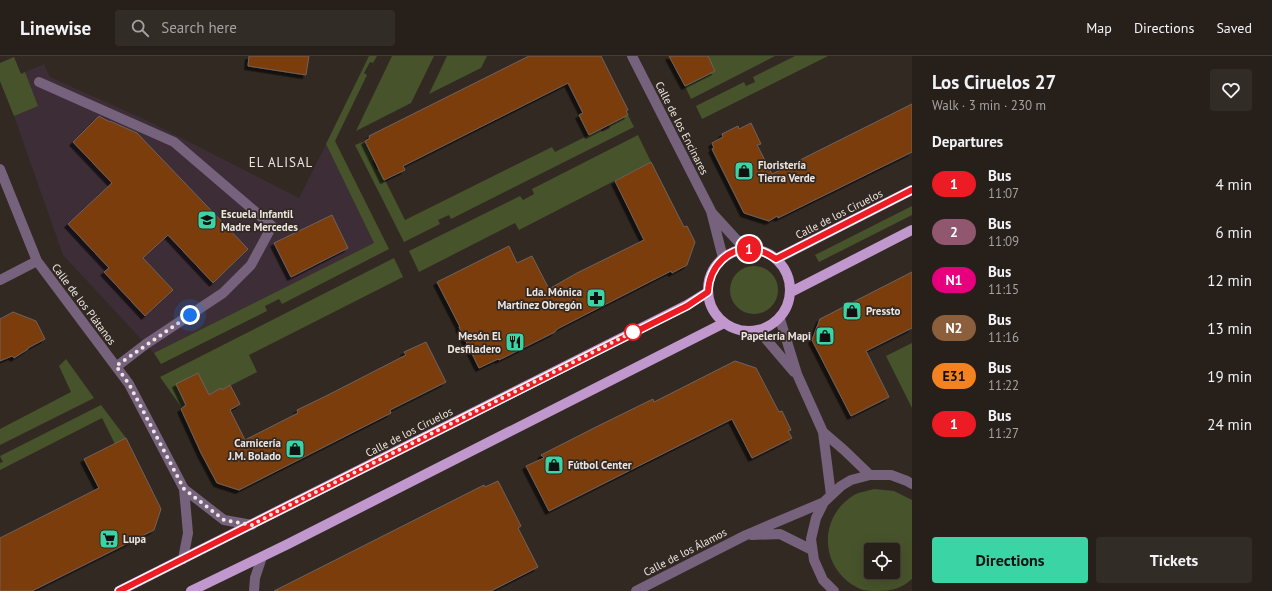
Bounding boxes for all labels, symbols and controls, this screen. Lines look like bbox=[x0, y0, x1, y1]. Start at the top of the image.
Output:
search box bbox=[115, 10, 395, 46]
text: Linewise bbox=[20, 16, 91, 40]
icon: search bbox=[129, 17, 151, 39]
text: Search here bbox=[161, 18, 237, 37]
text: Map bbox=[1086, 19, 1112, 37]
text: Directions bbox=[1134, 19, 1194, 37]
text: Saved bbox=[1216, 19, 1252, 37]
button: heart bbox=[1210, 69, 1252, 111]
text: Los Ciruelos 27 bbox=[932, 70, 1056, 94]
street label: Calle de los Encinares bbox=[652, 79, 712, 177]
text: Walk · 3 min · 230 m bbox=[932, 97, 1046, 114]
text: Departures bbox=[932, 132, 1003, 151]
district label: EL ALISAL bbox=[249, 154, 313, 171]
place label: Floristería Tierra Verde bbox=[758, 158, 816, 185]
shop icon: Floristería Tierra Verde bbox=[733, 160, 755, 182]
text: Bus bbox=[988, 166, 1011, 185]
text: 1 bbox=[950, 175, 958, 193]
text: 4 min bbox=[1215, 175, 1252, 194]
text: 11:07 bbox=[988, 185, 1019, 202]
street label: Calle de los Ciruelos bbox=[793, 186, 885, 242]
place label: Escuela Infantil Madre Mercedes bbox=[221, 207, 298, 234]
school or university icon: Escuela Infantil Madre Mercedes bbox=[196, 209, 218, 231]
text: Bus bbox=[988, 214, 1011, 233]
text: 2 bbox=[950, 223, 958, 241]
text: 6 min bbox=[1215, 223, 1252, 242]
text: 11:09 bbox=[988, 233, 1019, 250]
line badge: 1 bbox=[736, 236, 762, 262]
text: 1 bbox=[745, 240, 753, 258]
street label: Calle de los Plátanos bbox=[49, 261, 119, 348]
text: Bus bbox=[988, 262, 1011, 281]
text: N1 bbox=[945, 271, 963, 289]
text: 12 min bbox=[1207, 271, 1252, 290]
text: 11:15 bbox=[988, 281, 1019, 298]
place label: Lda. Mónica Martínez Obregón bbox=[497, 285, 582, 312]
pharmacy icon: Lda. Mónica Martínez Obregón bbox=[585, 287, 607, 309]
shop icon: Pressto bbox=[841, 300, 863, 322]
place label: Pressto bbox=[866, 304, 900, 318]
your location bbox=[180, 305, 200, 325]
text: Bus bbox=[988, 310, 1011, 329]
text: N2 bbox=[945, 319, 963, 337]
text: 13 min bbox=[1207, 319, 1252, 338]
unlabelled marker bbox=[624, 323, 642, 341]
shop icon: Papelería Mapi bbox=[814, 325, 836, 347]
place label: Mesón El Desfiladero bbox=[448, 329, 502, 356]
place label: Papelería Mapi bbox=[741, 329, 811, 343]
text: 11:16 bbox=[988, 329, 1019, 346]
restaurant icon: Mesón El Desfiladero bbox=[504, 331, 526, 353]
text: Bus bbox=[988, 358, 1011, 377]
text: E31 bbox=[942, 367, 966, 385]
text: 19 min bbox=[1207, 367, 1252, 386]
text: 11:22 bbox=[988, 377, 1019, 394]
street label: Calle de los Ciruelos bbox=[363, 404, 455, 460]
text: Bus bbox=[988, 406, 1011, 425]
text: 1 bbox=[950, 415, 958, 433]
text: 24 min bbox=[1207, 415, 1252, 434]
text: 11:27 bbox=[988, 425, 1019, 442]
place label: Carnicería J.M. Bolado bbox=[227, 436, 281, 463]
shop icon: Carnicería J.M. Bolado bbox=[284, 438, 306, 460]
shop icon: Fútbol Center bbox=[543, 454, 565, 476]
place label: Fútbol Center bbox=[568, 458, 632, 472]
street label: Calle de los Álamos bbox=[641, 525, 729, 579]
supermarket icon: Lupa bbox=[98, 528, 120, 550]
place label: Lupa bbox=[123, 532, 146, 546]
button: Directions bbox=[932, 537, 1088, 583]
button: Tickets bbox=[1096, 537, 1252, 583]
map controls bbox=[864, 543, 900, 579]
button: locate bbox=[864, 543, 900, 579]

